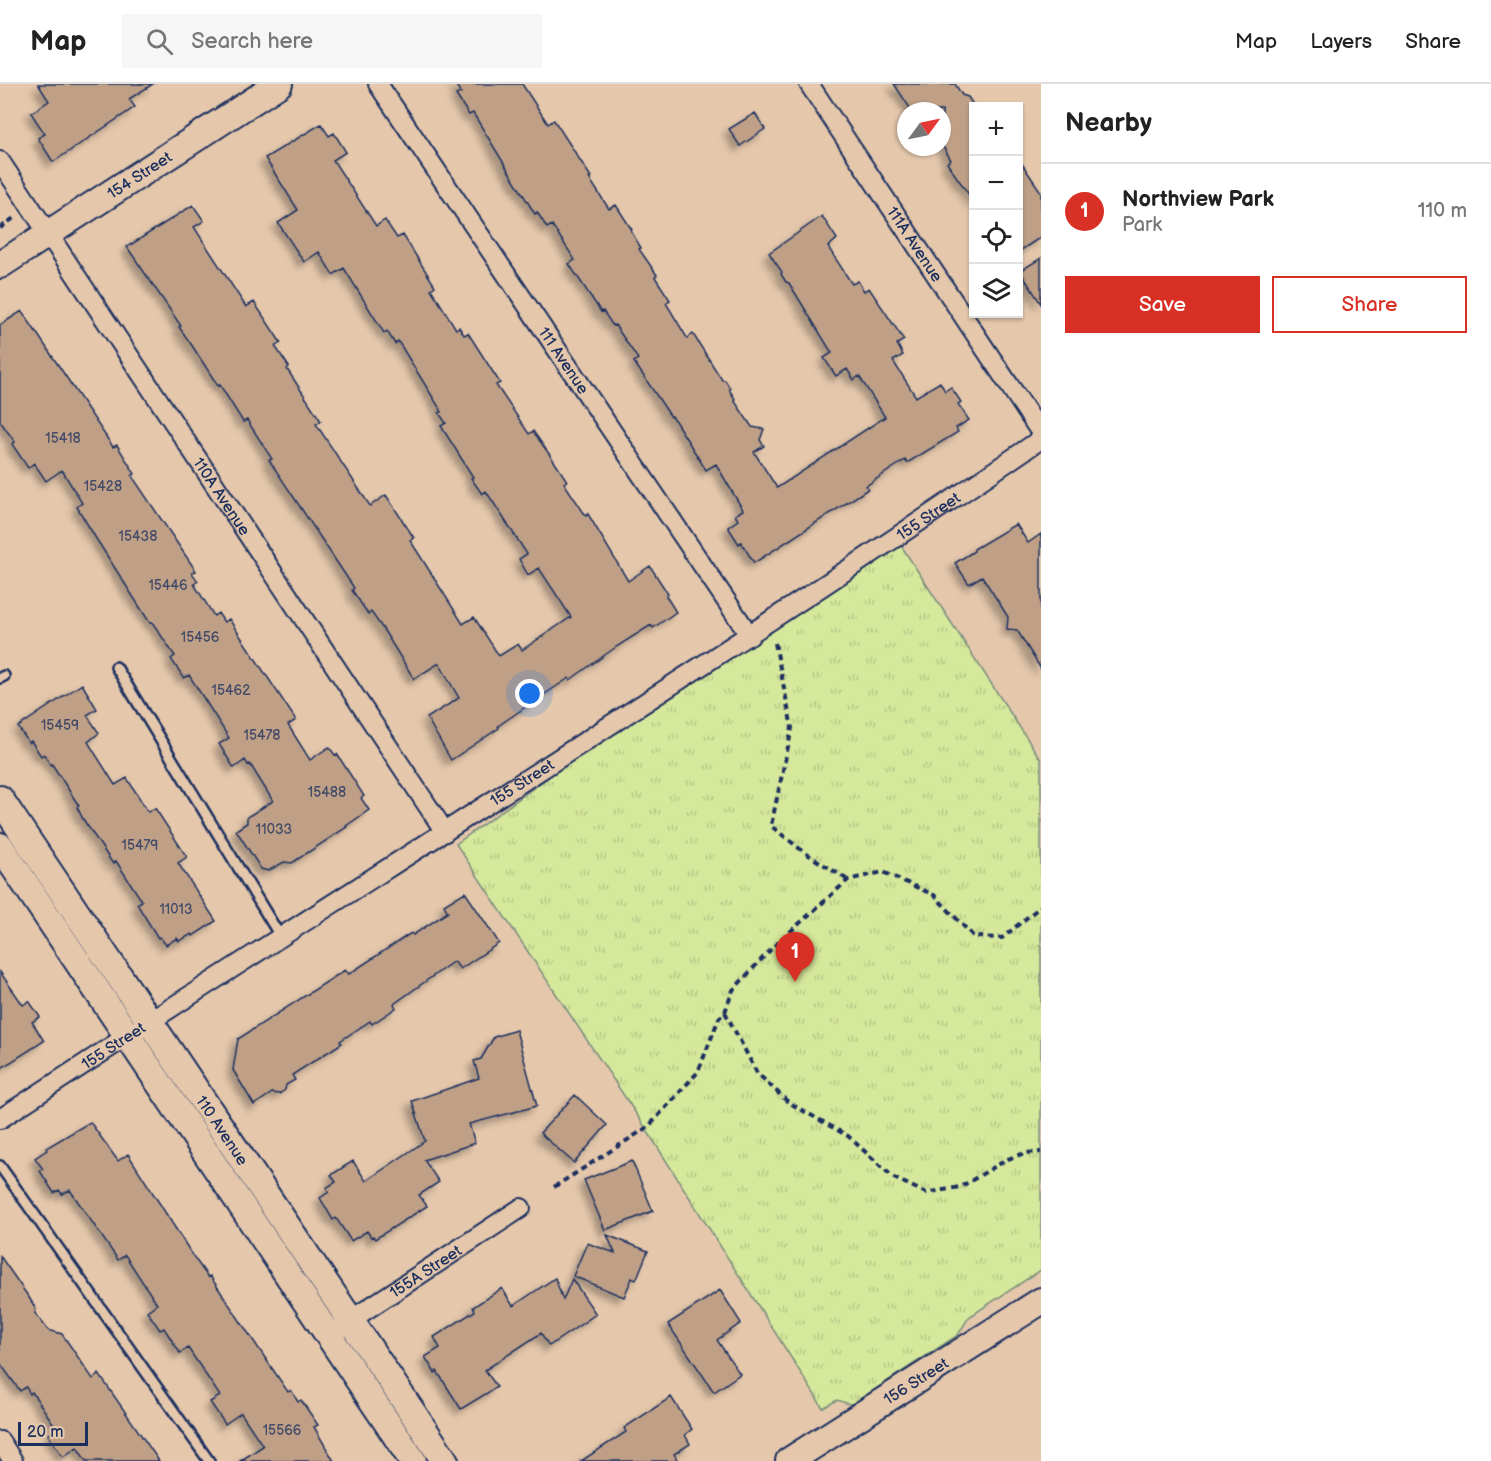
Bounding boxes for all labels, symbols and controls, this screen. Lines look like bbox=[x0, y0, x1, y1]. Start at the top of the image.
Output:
search box bbox=[122, 14, 542, 68]
text: Map bbox=[30, 25, 86, 58]
icon: search bbox=[143, 25, 176, 58]
text: Search here bbox=[191, 28, 313, 55]
text: Map bbox=[1235, 29, 1277, 54]
text: Layers bbox=[1310, 29, 1372, 54]
text: Share bbox=[1405, 29, 1461, 54]
north arrow bbox=[897, 102, 951, 156]
map controls bbox=[969, 102, 1023, 318]
button: + bbox=[969, 102, 1023, 156]
text: Nearby bbox=[1065, 108, 1152, 139]
street label: 154 Street bbox=[104, 148, 176, 204]
button: − bbox=[969, 156, 1023, 210]
text: Northview Park bbox=[1122, 186, 1274, 213]
text: 1 bbox=[1080, 199, 1089, 223]
text: 110 m bbox=[1418, 199, 1467, 223]
street label: 111A Avenue bbox=[882, 203, 946, 286]
button: locate bbox=[969, 210, 1023, 264]
text: Park bbox=[1122, 213, 1162, 237]
button: layers bbox=[969, 264, 1023, 318]
button: Save bbox=[1065, 276, 1260, 333]
button: Share bbox=[1272, 276, 1467, 333]
street label: 111 Avenue bbox=[534, 324, 592, 399]
house number: 15418 bbox=[45, 430, 81, 447]
street label: 110A Avenue bbox=[188, 454, 254, 540]
house number: 15428 bbox=[84, 478, 122, 495]
street label: 155 Street bbox=[894, 489, 964, 545]
house number: 15438 bbox=[119, 528, 157, 545]
house number: 15446 bbox=[148, 577, 188, 594]
house number: 15456 bbox=[181, 629, 220, 646]
your location bbox=[515, 679, 544, 708]
house number: 15462 bbox=[212, 682, 251, 699]
house number: 15459 bbox=[41, 717, 79, 734]
house number: 15478 bbox=[243, 727, 281, 744]
street label: 155 Street bbox=[487, 756, 558, 811]
house number: 15488 bbox=[308, 784, 346, 801]
house number: 11033 bbox=[256, 821, 292, 838]
house number: 15479 bbox=[122, 837, 158, 854]
house number: 11013 bbox=[159, 901, 193, 918]
pin: 1 bbox=[776, 932, 814, 982]
street label: 155 Street bbox=[78, 1019, 150, 1074]
street label: 110 Avenue bbox=[191, 1093, 252, 1170]
street label: 155A Street bbox=[386, 1242, 466, 1303]
street label: 156 Street bbox=[880, 1354, 952, 1409]
scale bar bbox=[18, 1419, 88, 1446]
house number: 15566 bbox=[263, 1422, 302, 1439]
text: 20 m bbox=[27, 1423, 63, 1442]

